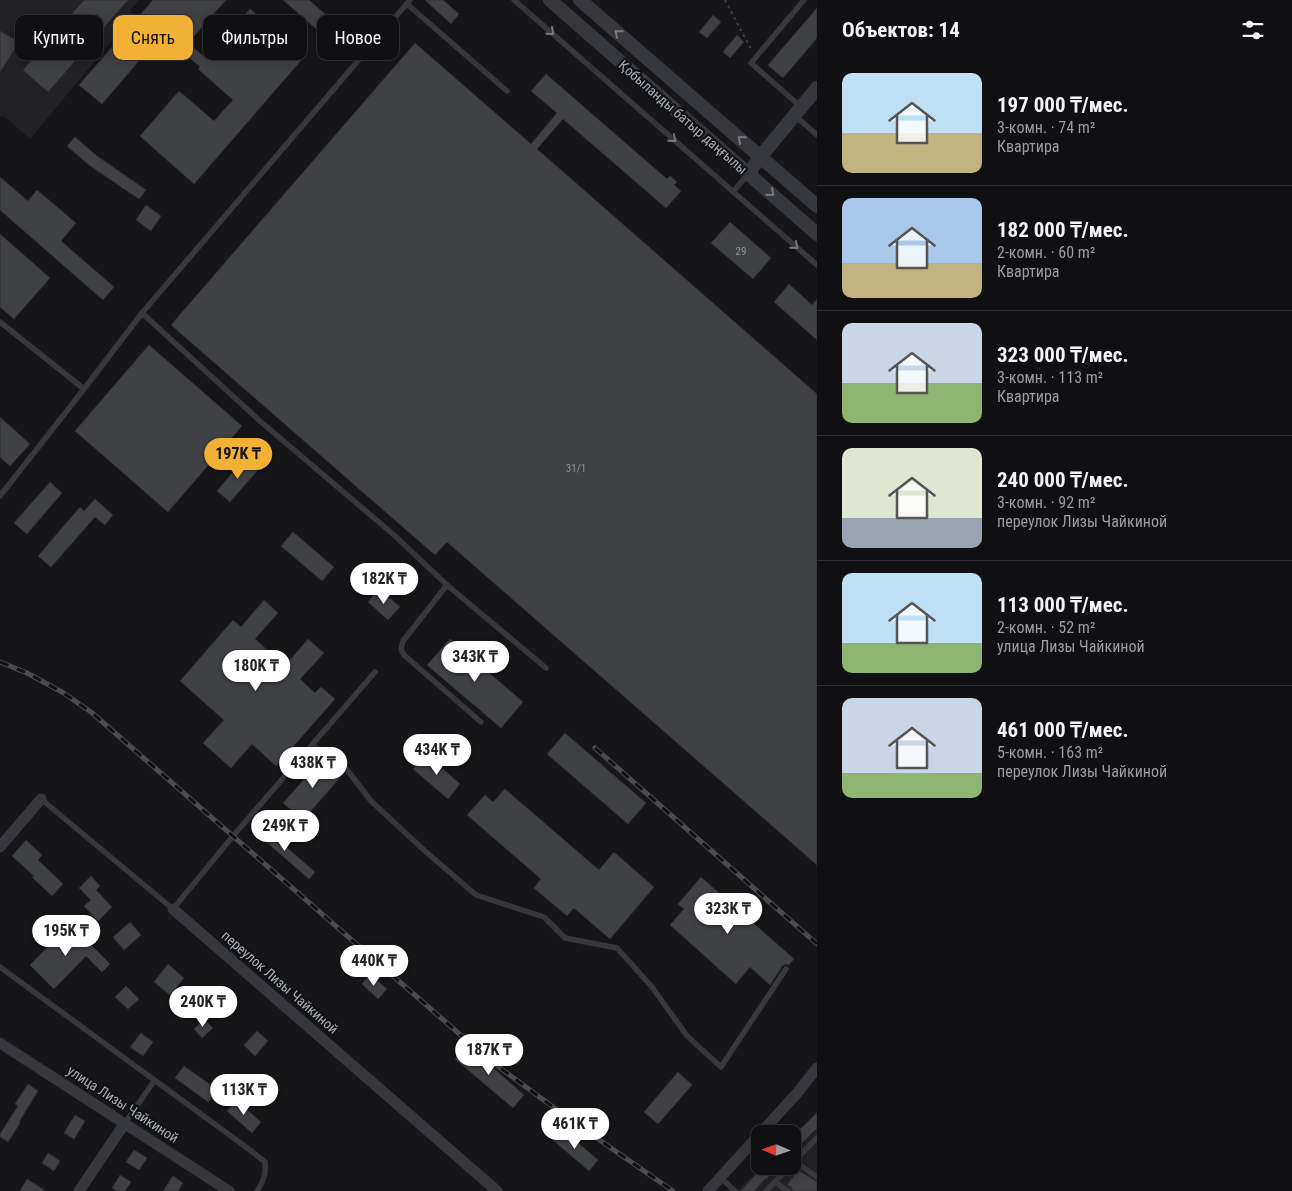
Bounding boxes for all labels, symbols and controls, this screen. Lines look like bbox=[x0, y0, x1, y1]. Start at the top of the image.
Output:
chip: Купить bbox=[15, 15, 103, 60]
chip: Снять bbox=[113, 15, 193, 60]
chip: Фильтры bbox=[203, 15, 307, 60]
chip: Новое bbox=[317, 15, 399, 60]
icon: filters bbox=[1239, 16, 1267, 44]
text: Объектов: 14 bbox=[842, 18, 960, 42]
one-way arrow bbox=[545, 26, 554, 35]
one-way arrow bbox=[615, 30, 624, 39]
street label: Қобыланды батыр даңғылы bbox=[615, 57, 751, 177]
icon: home bbox=[882, 93, 942, 153]
text: 197 000 ₸/мес. bbox=[997, 93, 1129, 117]
text: 3-комн. · 74 m² bbox=[997, 118, 1095, 137]
one-way arrow bbox=[667, 133, 676, 142]
one-way arrow bbox=[738, 136, 747, 145]
text: Квартира bbox=[997, 137, 1059, 156]
one-way arrow bbox=[765, 188, 774, 197]
icon: home bbox=[882, 218, 942, 278]
text: 182 000 ₸/мес. bbox=[997, 218, 1129, 242]
one-way arrow bbox=[790, 240, 799, 249]
text: 2-комн. · 60 m² bbox=[997, 243, 1095, 262]
house number: 29 bbox=[736, 245, 746, 258]
text: Квартира bbox=[997, 262, 1059, 281]
icon: home bbox=[882, 343, 942, 403]
text: 323 000 ₸/мес. bbox=[997, 343, 1129, 367]
text: 3-комн. · 113 m² bbox=[997, 368, 1103, 387]
text: Квартира bbox=[997, 387, 1059, 406]
pin: 197K ₸ bbox=[197, 438, 279, 480]
text: 197K ₸ bbox=[215, 444, 261, 463]
house number: 31/1 bbox=[566, 462, 586, 475]
icon: home bbox=[882, 468, 942, 528]
text: 240 000 ₸/мес. bbox=[997, 468, 1129, 492]
text: 3-комн. · 92 m² bbox=[997, 493, 1095, 512]
text: переулок Лизы Чайкиной bbox=[997, 512, 1167, 531]
pin: 182K ₸ bbox=[343, 562, 425, 605]
text: 182K ₸ bbox=[361, 569, 407, 588]
icon: home bbox=[882, 593, 942, 653]
text: 113 000 ₸/мес. bbox=[997, 593, 1129, 617]
text: 2-комн. · 52 m² bbox=[997, 618, 1095, 637]
text: улица Лизы Чайкиной bbox=[997, 637, 1145, 656]
pin: 343K ₸ bbox=[434, 640, 516, 683]
text: 343K ₸ bbox=[452, 647, 498, 666]
pin: 180K ₸ bbox=[215, 650, 297, 692]
text: 180K ₸ bbox=[233, 656, 279, 675]
icon: home bbox=[882, 718, 942, 778]
text: 461 000 ₸/мес. bbox=[997, 718, 1129, 742]
pin: 434K ₸ bbox=[396, 734, 478, 776]
text: 434K ₸ bbox=[414, 740, 460, 759]
text: 5-комн. · 163 m² bbox=[997, 743, 1103, 762]
pin: 438K ₸ bbox=[272, 746, 354, 789]
text: 438K ₸ bbox=[290, 753, 336, 772]
text: переулок Лизы Чайкиной bbox=[997, 762, 1167, 781]
pin: 249K ₸ bbox=[244, 810, 326, 852]
text: 249K ₸ bbox=[262, 816, 308, 835]
pin: 323K ₸ bbox=[687, 892, 769, 935]
text: 323K ₸ bbox=[705, 899, 751, 918]
pin: 195K ₸ bbox=[25, 914, 107, 957]
text: 195K ₸ bbox=[43, 921, 89, 940]
street label: переулок Лизы Чайкиной bbox=[219, 927, 341, 1037]
pin: 440K ₸ bbox=[333, 944, 415, 987]
text: 440K ₸ bbox=[351, 951, 397, 970]
pin: 240K ₸ bbox=[162, 986, 244, 1028]
text: 240K ₸ bbox=[180, 992, 226, 1011]
pin: 187K ₸ bbox=[448, 1034, 530, 1076]
text: 187K ₸ bbox=[466, 1040, 512, 1059]
street label: улица Лизы Чайкиной bbox=[64, 1062, 182, 1146]
pin: 113K ₸ bbox=[203, 1074, 285, 1116]
text: 113K ₸ bbox=[221, 1080, 267, 1099]
pin: 461K ₸ bbox=[534, 1108, 616, 1150]
text: 461K ₸ bbox=[552, 1114, 598, 1133]
north arrow bbox=[751, 1125, 801, 1175]
map controls bbox=[751, 1125, 801, 1175]

